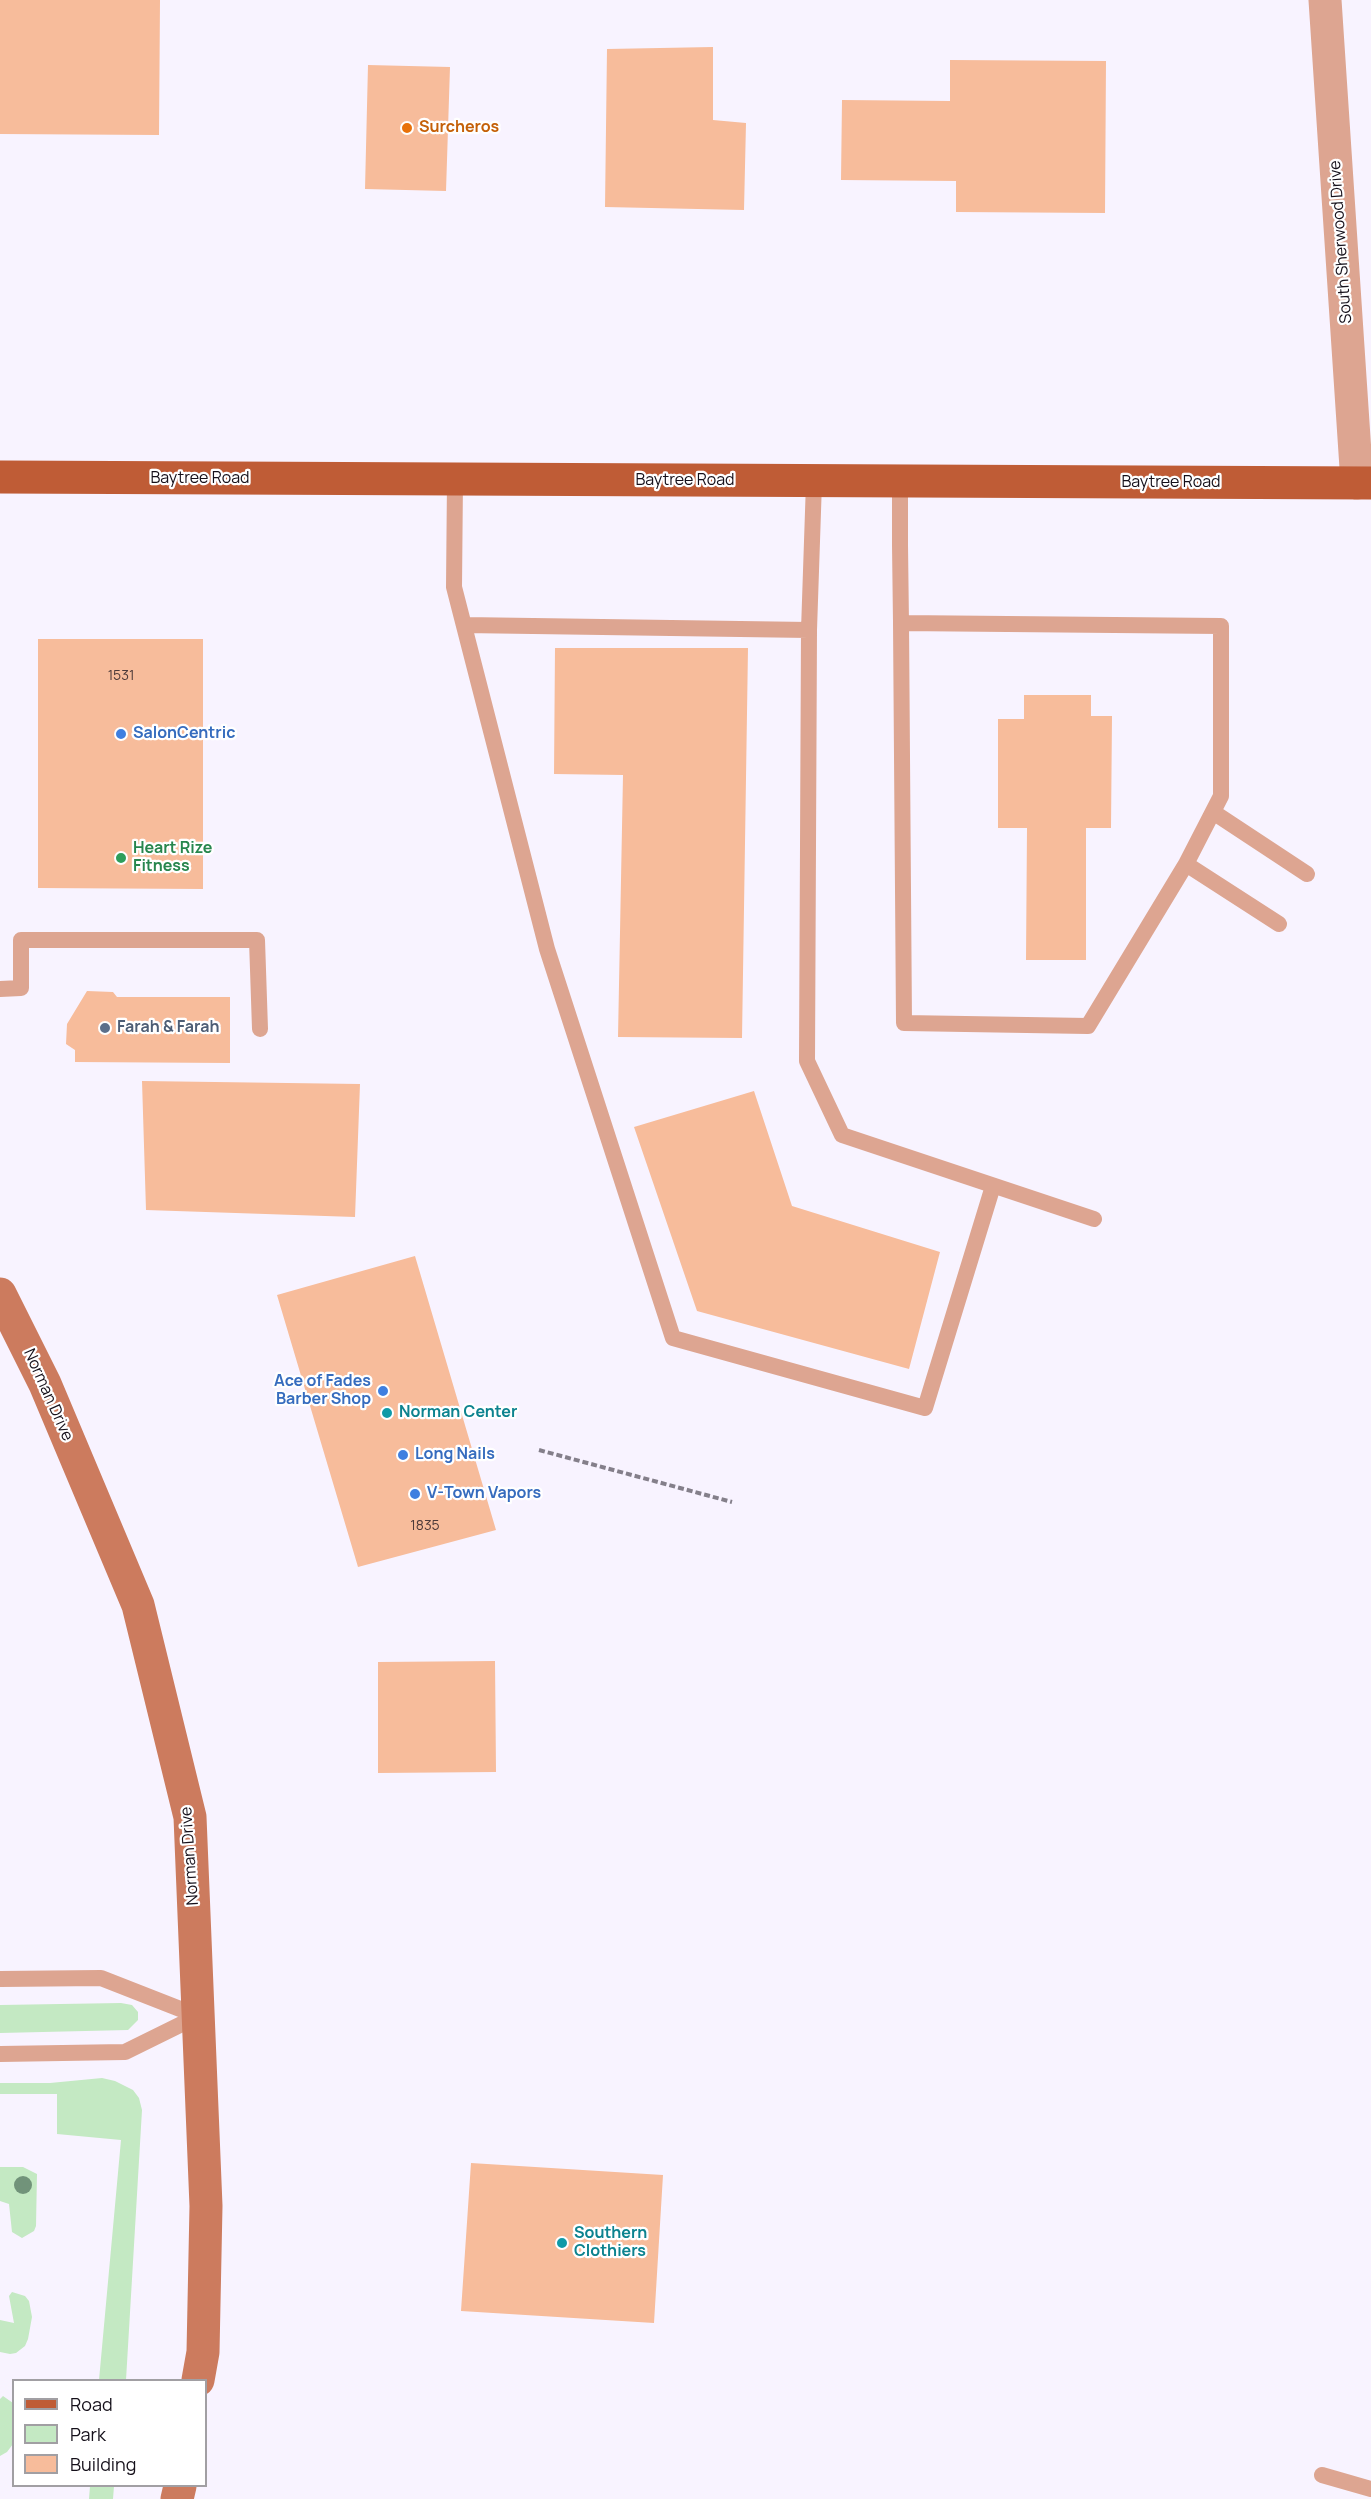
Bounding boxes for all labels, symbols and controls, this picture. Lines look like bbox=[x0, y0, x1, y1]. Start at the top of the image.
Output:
place label: Surcheros bbox=[419, 118, 499, 138]
marker: Surcheros bbox=[400, 121, 414, 135]
street label: South Sherwood Drive bbox=[1326, 160, 1356, 324]
street label: Baytree Road bbox=[150, 469, 250, 489]
street label: Baytree Road bbox=[635, 471, 735, 491]
street label: Baytree Road bbox=[1121, 473, 1221, 493]
house number: 1531 bbox=[108, 668, 134, 684]
place label: SalonCentric bbox=[133, 724, 235, 744]
marker: SalonCentric bbox=[114, 727, 128, 741]
place label: Heart Rize Fitness bbox=[133, 839, 212, 877]
marker: Heart Rize Fitness bbox=[114, 851, 128, 865]
place label: Farah & Farah bbox=[117, 1018, 219, 1038]
marker: Farah & Farah bbox=[98, 1021, 112, 1035]
street label: Norman Drive bbox=[19, 1346, 77, 1444]
place label: Ace of Fades Barber Shop bbox=[274, 1372, 371, 1410]
marker: Ace of Fades Barber Shop bbox=[376, 1384, 390, 1398]
place label: Norman Center bbox=[399, 1403, 517, 1423]
marker: Norman Center bbox=[380, 1406, 394, 1420]
place label: Long Nails bbox=[415, 1445, 495, 1465]
marker: Long Nails bbox=[396, 1448, 410, 1462]
place label: V-Town Vapors bbox=[427, 1484, 541, 1504]
marker: V-Town Vapors bbox=[408, 1487, 422, 1501]
house number: 1835 bbox=[410, 1518, 440, 1534]
street label: Norman Drive bbox=[177, 1806, 203, 1906]
place label: Southern Clothiers bbox=[574, 2224, 647, 2262]
marker: Southern Clothiers bbox=[555, 2236, 569, 2250]
legend bbox=[12, 2379, 207, 2487]
text: Road bbox=[70, 2392, 113, 2416]
text: Park bbox=[70, 2422, 106, 2446]
text: Building bbox=[70, 2452, 136, 2476]

